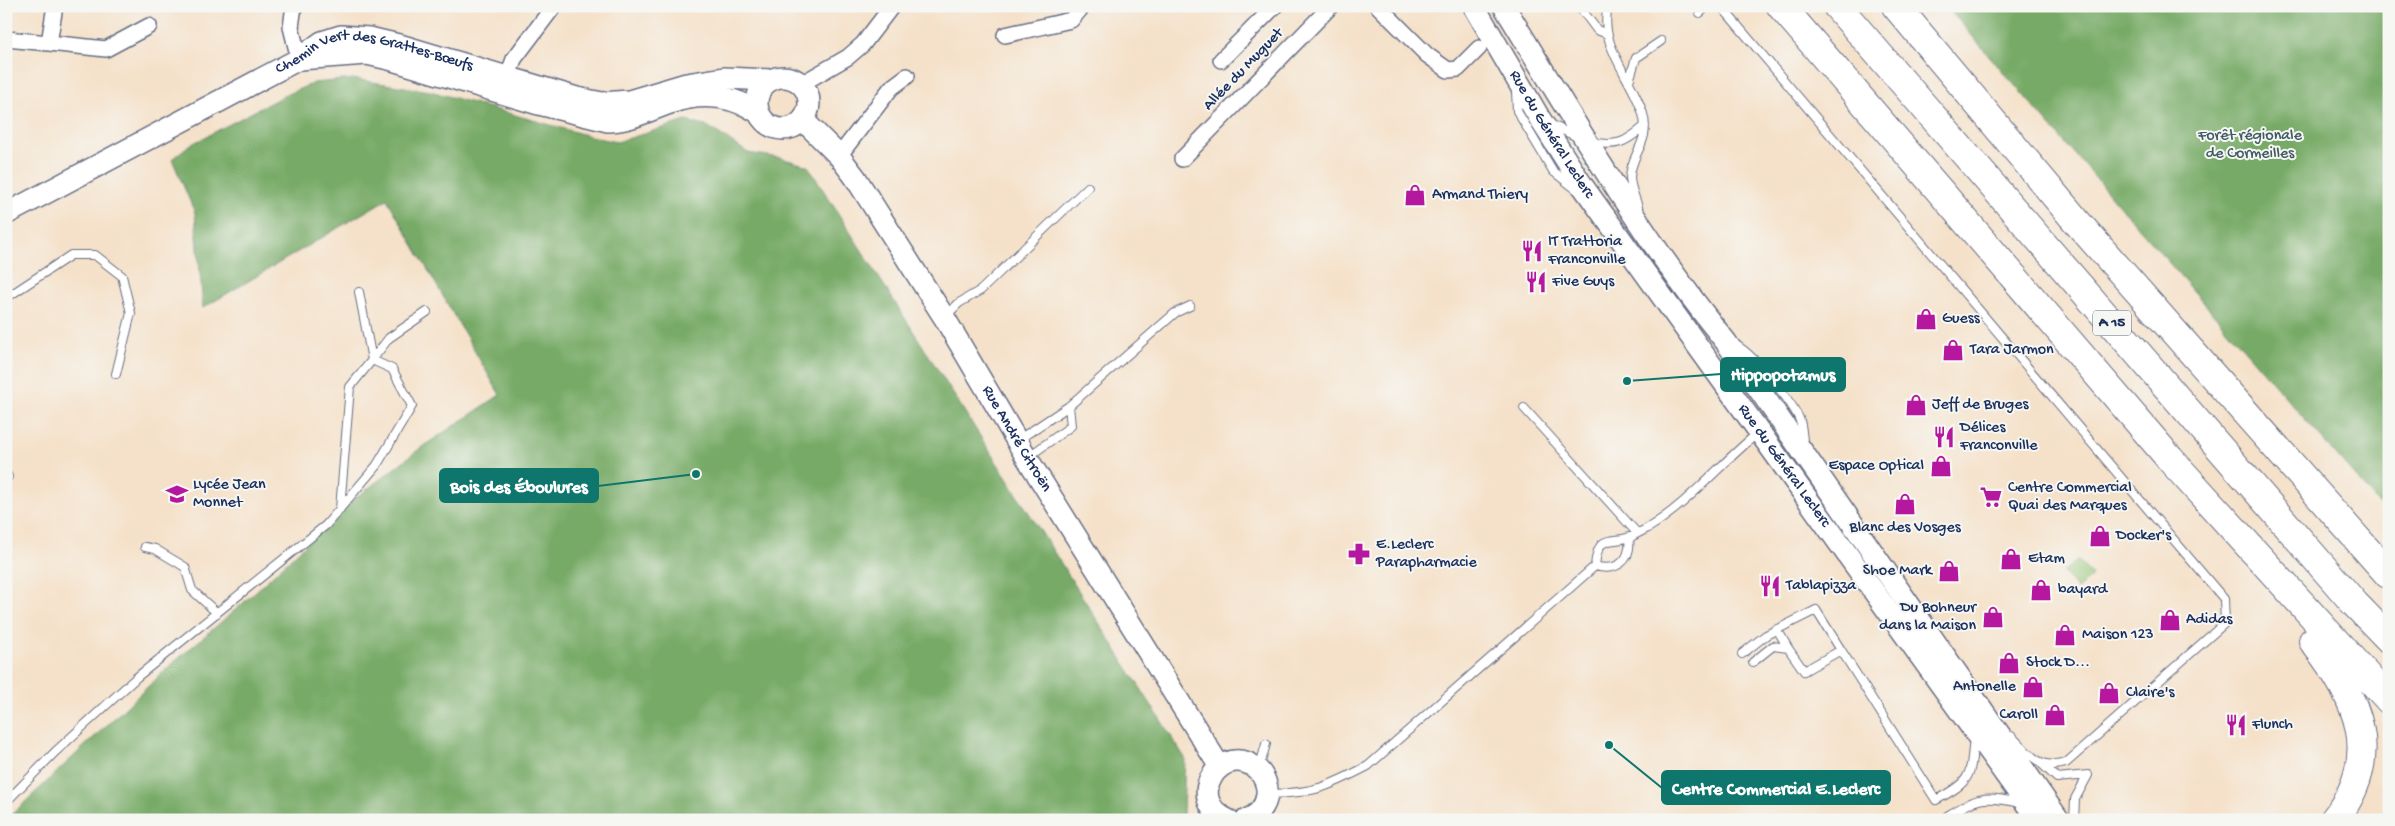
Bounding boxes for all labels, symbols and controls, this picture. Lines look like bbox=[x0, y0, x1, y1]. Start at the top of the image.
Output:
street label: Allée du Muguet bbox=[1200, 24, 1289, 115]
text: Chemin Vert des Grattes-Bœufs bbox=[272, 26, 476, 79]
street label: Chemin Vert des Grattes-Bœufs bbox=[270, 61, 480, 83]
street label: Rue du Général Leclerc bbox=[1504, 67, 1599, 203]
park label: Forêt régionale de Cormeilles bbox=[2197, 127, 2303, 164]
shop icon: Armand Thiery bbox=[1402, 182, 1428, 208]
place label: Armand Thiery bbox=[1432, 186, 1528, 205]
place label: IT Trattoria Franconville bbox=[1547, 233, 1626, 270]
restaurant icon: IT Trattoria Franconville bbox=[1519, 238, 1545, 264]
restaurant icon: Five Guys bbox=[1523, 269, 1549, 295]
place label: Five Guys bbox=[1551, 273, 1615, 292]
shop icon: Guess bbox=[1913, 306, 1939, 332]
place label: Guess bbox=[1942, 310, 1981, 329]
road number: A 15 bbox=[2093, 310, 2131, 336]
shop icon: Tara Jarmon bbox=[1940, 337, 1966, 363]
place label: Tara Jarmon bbox=[1969, 341, 2054, 360]
callout: Hippopotamus bbox=[1721, 358, 1845, 391]
text: Hippopotamus bbox=[1731, 366, 1837, 387]
street label: Rue André Citroën bbox=[977, 382, 1056, 496]
shop icon: Jeff de Bruges bbox=[1903, 392, 1929, 418]
place label: Jeff de Bruges bbox=[1932, 396, 2029, 415]
street label: Rue du Général Leclerc bbox=[1733, 401, 1835, 532]
place label: Délices Franconville bbox=[1959, 419, 2038, 456]
restaurant icon: Délices Franconville bbox=[1931, 424, 1957, 450]
shop icon: Espace Optical bbox=[1928, 453, 1954, 479]
place label: Espace Optical bbox=[1829, 457, 1924, 476]
callout: Bois des Éboulures bbox=[440, 469, 598, 502]
place label: Lycée Jean Monnet bbox=[193, 476, 266, 513]
text: Bois des Éboulures bbox=[449, 477, 589, 499]
place label: Centre Commercial Quai des Marques bbox=[2008, 479, 2132, 516]
school or university icon: Lycée Jean Monnet bbox=[164, 481, 190, 507]
supermarket icon: Centre Commercial Quai des Marques bbox=[1978, 484, 2004, 510]
shop icon: Blanc des Vosges bbox=[1892, 491, 1918, 517]
place label: Blanc des Vosges bbox=[1848, 519, 1962, 538]
shop icon: Docker's bbox=[2087, 523, 2113, 549]
place label: Docker's bbox=[2115, 527, 2172, 546]
place label: E.Leclerc Parapharmacie bbox=[1375, 536, 1477, 573]
pharmacy icon: E.Leclerc Parapharmacie bbox=[1346, 541, 1372, 567]
shop icon: Etam bbox=[1998, 546, 2024, 572]
place label: Etam bbox=[2028, 550, 2065, 569]
shop icon: Shoe Mark bbox=[1936, 558, 1962, 584]
place label: Shoe Mark bbox=[1863, 562, 1934, 581]
restaurant icon: Tablapizza bbox=[1757, 573, 1783, 599]
place label: Tablapizza bbox=[1785, 577, 1857, 596]
shop icon: bayard bbox=[2028, 577, 2054, 603]
place label: bayard bbox=[2058, 581, 2109, 600]
place label: Du Bohneur dans la Maison bbox=[1879, 599, 1977, 636]
shop icon: Du Bohneur dans la Maison bbox=[1980, 604, 2006, 630]
shop icon: Adidas bbox=[2157, 607, 2183, 633]
place label: Adidas bbox=[2186, 611, 2234, 630]
shop icon: Maison 123 bbox=[2052, 622, 2078, 648]
place label: Maison 123 bbox=[2082, 626, 2154, 645]
shop icon: Stock D... bbox=[1996, 650, 2022, 676]
place label: Stock D... bbox=[2026, 654, 2090, 673]
shop icon: Antonelle bbox=[2020, 674, 2046, 700]
place label: Antonelle bbox=[1953, 678, 2017, 697]
shop icon: Claire's bbox=[2096, 680, 2122, 706]
place label: Claire's bbox=[2126, 684, 2176, 703]
shop icon: Caroll bbox=[2042, 702, 2068, 728]
place label: Caroll bbox=[1999, 706, 2038, 725]
restaurant icon: Flunch bbox=[2223, 712, 2249, 738]
place label: Flunch bbox=[2251, 716, 2293, 735]
callout: Centre Commercial E.Leclerc bbox=[1662, 771, 1890, 804]
text: Centre Commercial E.Leclerc bbox=[1671, 780, 1881, 801]

